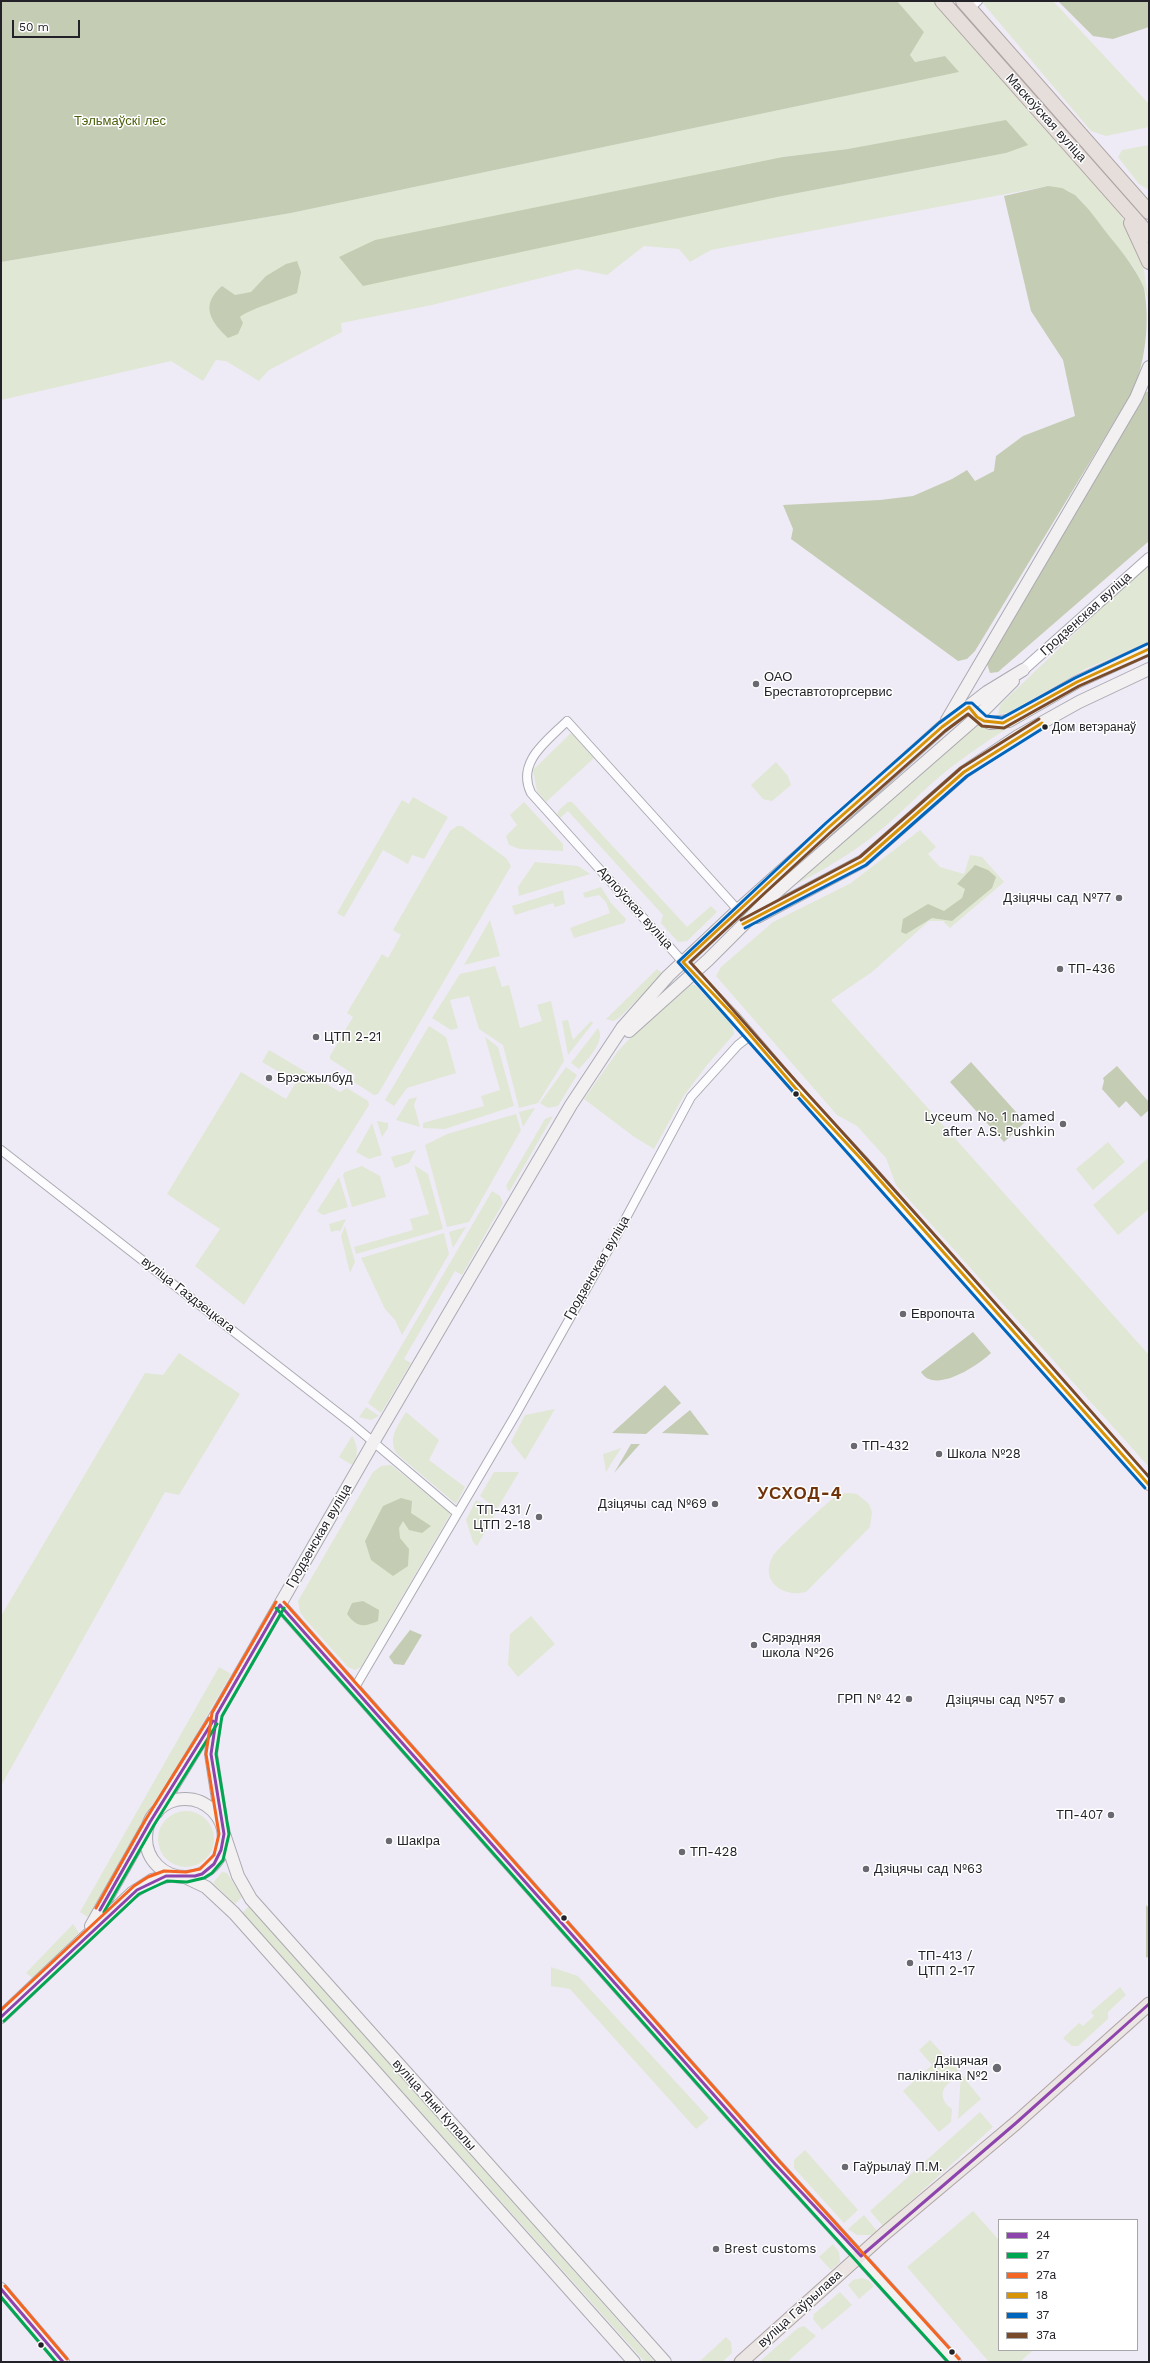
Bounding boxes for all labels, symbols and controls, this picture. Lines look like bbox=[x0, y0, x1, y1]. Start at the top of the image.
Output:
scale bar bbox=[14, 12, 82, 38]
text: 50 m bbox=[19, 20, 49, 34]
street label: Маскоўская вуліца bbox=[1002, 71, 1090, 165]
park label: Тэльмаўскі лес bbox=[74, 113, 166, 129]
street label: Гродзенская вуліца bbox=[1037, 569, 1135, 659]
place label: ОАО Бреставтоторгсервис bbox=[764, 669, 892, 700]
marker: ОАО Бреставтоторгсервис bbox=[751, 679, 761, 689]
place label: Дом ветэранаў bbox=[1052, 720, 1136, 734]
marker: Дом ветэранаў bbox=[1040, 722, 1050, 732]
street label: Арлоўская вуліца bbox=[594, 863, 676, 953]
place label: Дзіцячы сад №77 bbox=[1003, 890, 1111, 906]
marker: Дзіцячы сад №77 bbox=[1114, 893, 1124, 903]
place label: ТП-436 bbox=[1068, 961, 1115, 977]
marker: ТП-436 bbox=[1055, 964, 1065, 974]
place label: ЦТП 2-21 bbox=[324, 1029, 381, 1045]
marker: ЦТП 2-21 bbox=[311, 1032, 321, 1042]
place label: Брэсжылбуд bbox=[277, 1070, 352, 1086]
marker: Брэсжылбуд bbox=[264, 1073, 274, 1083]
unlabelled marker bbox=[791, 1089, 801, 1099]
place label: Lyceum No. 1 named after A.S. Pushkin bbox=[924, 1109, 1055, 1140]
marker: Lyceum No. 1 named after A.S. Pushkin bbox=[1058, 1119, 1068, 1129]
street label: Гродзенская вуліца bbox=[561, 1213, 633, 1323]
street label: вуліца Газдзецкага bbox=[138, 1254, 238, 1336]
place label: Европочта bbox=[911, 1306, 975, 1322]
marker: Европочта bbox=[898, 1309, 908, 1319]
place label: ТП-432 bbox=[862, 1438, 909, 1454]
marker: ТП-432 bbox=[849, 1441, 859, 1451]
place label: Школа №28 bbox=[947, 1446, 1021, 1462]
marker: Школа №28 bbox=[934, 1449, 944, 1459]
street label: Гродзенская вуліца bbox=[283, 1481, 355, 1591]
district label: УСХОД-4 bbox=[757, 1484, 843, 1504]
place label: Дзіцячы сад №69 bbox=[598, 1496, 707, 1512]
marker: Дзіцячы сад №69 bbox=[710, 1499, 720, 1509]
place label: ТП-431 / ЦТП 2-18 bbox=[473, 1502, 531, 1533]
marker: ТП-431 / ЦТП 2-18 bbox=[534, 1512, 544, 1522]
place label: Сярэдняя школа №26 bbox=[762, 1630, 834, 1661]
marker: Сярэдняя школа №26 bbox=[749, 1640, 759, 1650]
place label: ГРП № 42 bbox=[837, 1691, 901, 1707]
place label: Дзіцячы сад №57 bbox=[946, 1692, 1054, 1708]
marker: ГРП № 42 bbox=[904, 1694, 914, 1704]
marker: Дзіцячы сад №57 bbox=[1057, 1695, 1067, 1705]
place label: ТП-407 bbox=[1056, 1807, 1103, 1823]
marker: ТП-407 bbox=[1106, 1810, 1116, 1820]
place label: ШакІра bbox=[397, 1833, 440, 1849]
marker: ШакІра bbox=[384, 1836, 394, 1846]
place label: ТП-428 bbox=[690, 1844, 737, 1860]
marker: ТП-428 bbox=[677, 1847, 687, 1857]
place label: Дзіцячы сад №63 bbox=[874, 1861, 983, 1877]
marker: Дзіцячы сад №63 bbox=[861, 1864, 871, 1874]
unlabelled marker bbox=[559, 1913, 569, 1923]
place label: ТП-413 / ЦТП 2-17 bbox=[918, 1948, 975, 1979]
marker: ТП-413 / ЦТП 2-17 bbox=[905, 1958, 915, 1968]
place label: Дзіцячая паліклініка №2 bbox=[897, 2053, 988, 2084]
street label: вуліца Янкі Купалы bbox=[389, 2056, 479, 2154]
marker: Дзіцячая паліклініка №2 bbox=[991, 2062, 1003, 2074]
place label: Гаўрылаў П.М. bbox=[853, 2159, 942, 2175]
marker: Гаўрылаў П.М. bbox=[840, 2162, 850, 2172]
legend bbox=[998, 2219, 1138, 2351]
text: 24 bbox=[1036, 2228, 1050, 2242]
place label: Brest customs bbox=[724, 2241, 816, 2257]
marker: Brest customs bbox=[711, 2244, 721, 2254]
text: 27 bbox=[1036, 2248, 1050, 2262]
street label: вуліца Гаўрылава bbox=[755, 2267, 845, 2351]
text: 27а bbox=[1036, 2268, 1056, 2282]
text: 18 bbox=[1036, 2288, 1048, 2302]
text: 37 bbox=[1036, 2308, 1049, 2322]
text: 37а bbox=[1036, 2328, 1056, 2342]
unlabelled marker bbox=[36, 2340, 46, 2350]
unlabelled marker bbox=[947, 2347, 957, 2357]

